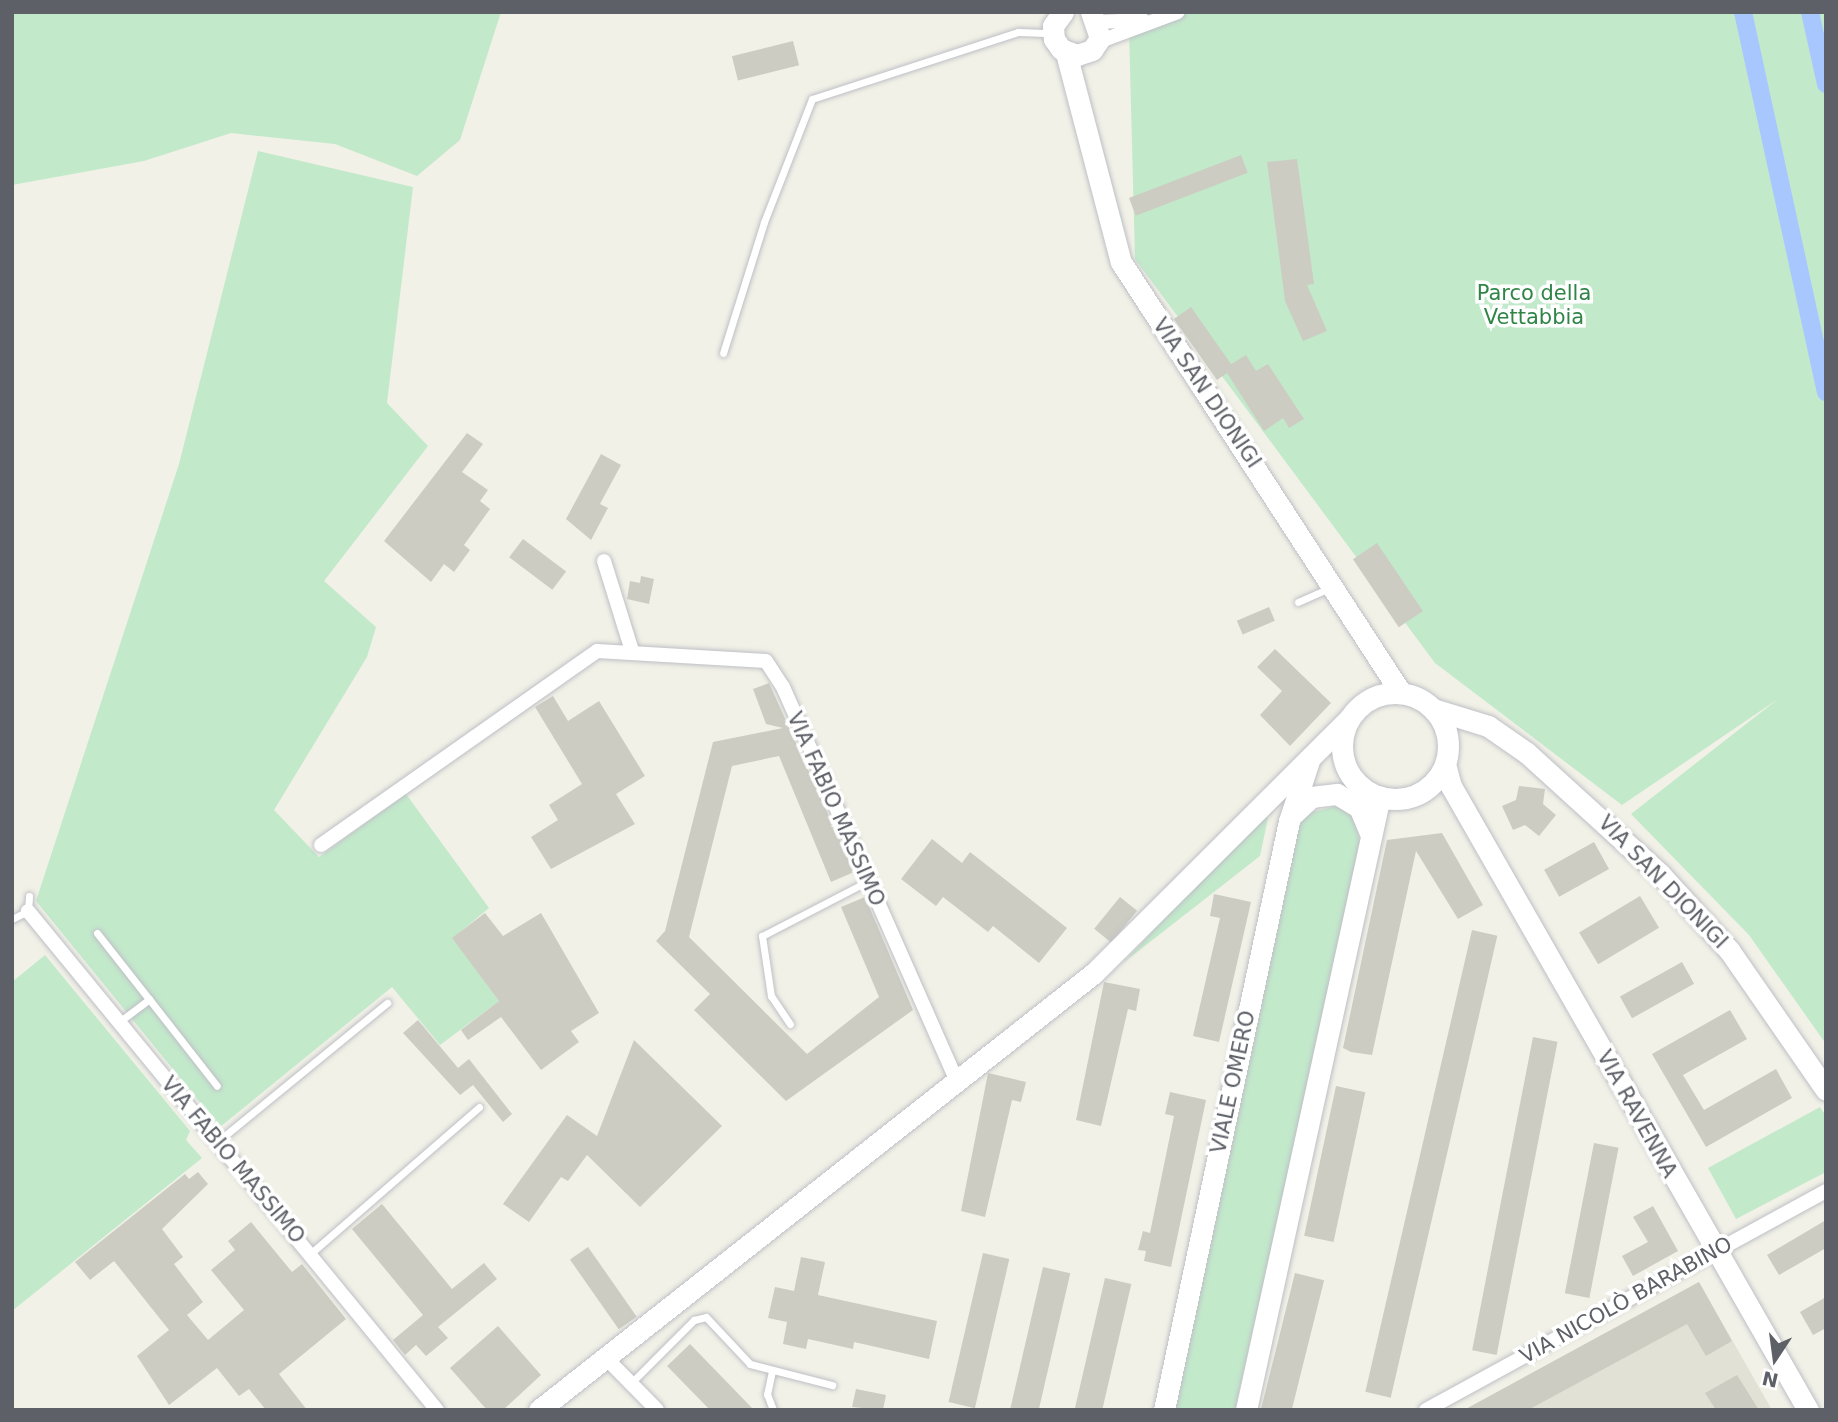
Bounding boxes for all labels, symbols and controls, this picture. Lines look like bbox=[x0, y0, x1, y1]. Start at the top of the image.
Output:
park label: Parco della Vettabbia bbox=[1477, 280, 1591, 330]
street label: VIA SAN DIONIGI bbox=[1148, 313, 1266, 473]
street label: VIA FABIO MASSIMO bbox=[782, 708, 890, 910]
street label: VIA SAN DIONIGI bbox=[1593, 810, 1733, 954]
street label: VIALE OMERO bbox=[1206, 1008, 1260, 1156]
street label: VIA RAVENNA bbox=[1592, 1046, 1682, 1182]
street label: VIA FABIO MASSIMO bbox=[156, 1072, 310, 1248]
street label: VIA NICOLÒ BARABINO bbox=[1516, 1231, 1736, 1369]
north arrow bbox=[1740, 1324, 1810, 1394]
text: N bbox=[1760, 1367, 1780, 1392]

